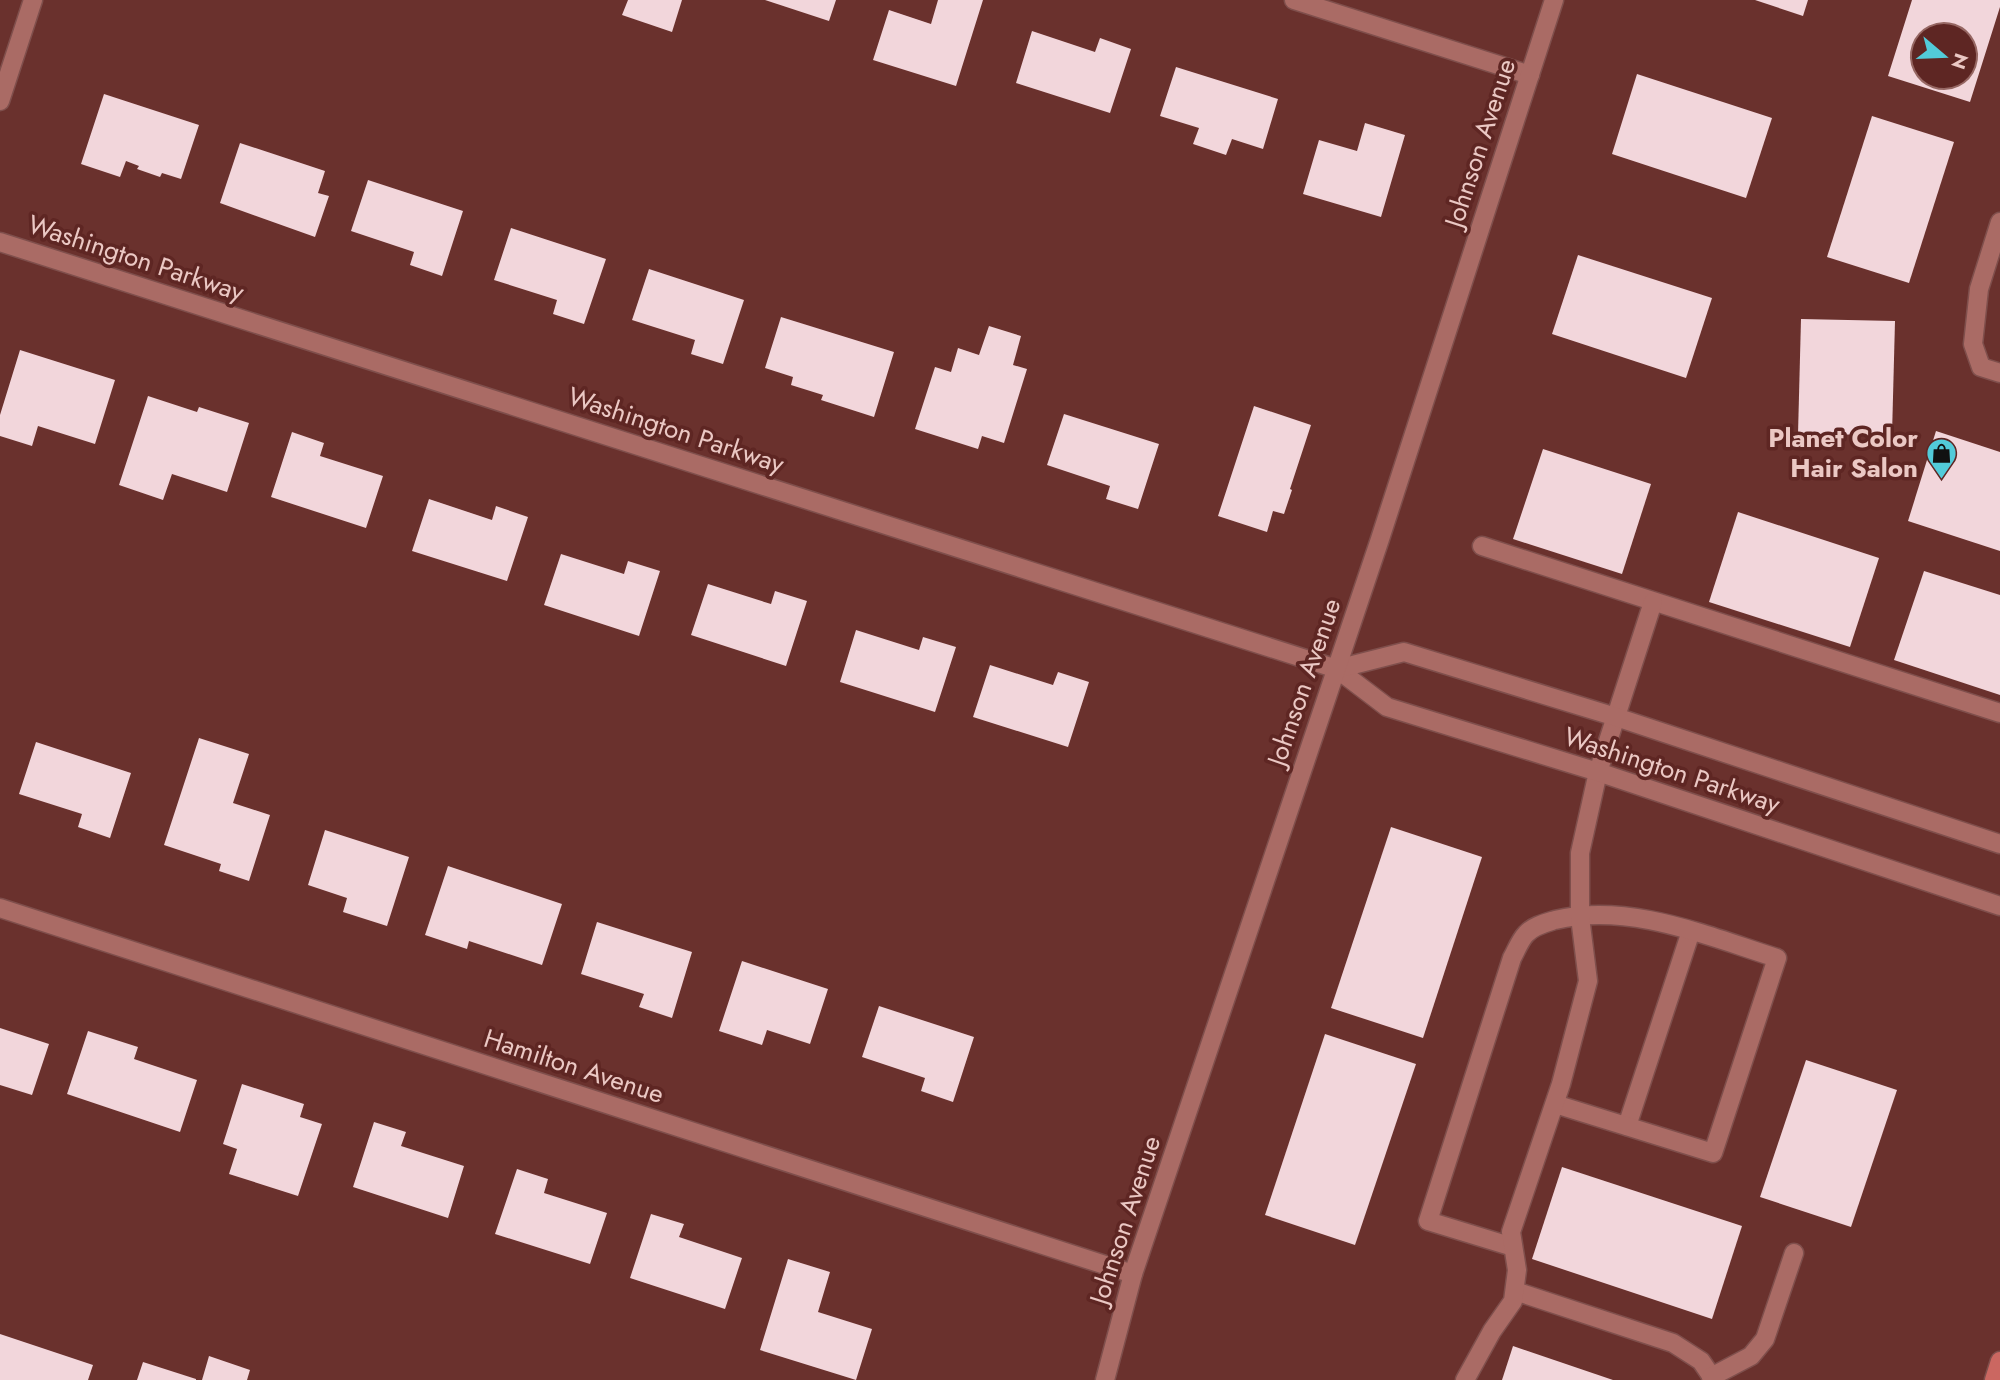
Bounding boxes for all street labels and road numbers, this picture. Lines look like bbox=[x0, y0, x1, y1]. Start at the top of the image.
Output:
street label: Johnson Avenue bbox=[1434, 54, 1525, 235]
street label: Washington Parkway bbox=[23, 205, 249, 311]
street label: Washington Parkway bbox=[563, 377, 789, 483]
street label: Johnson Avenue bbox=[1257, 593, 1350, 774]
street label: Washington Parkway bbox=[1559, 717, 1785, 823]
street label: Hamilton Avenue bbox=[479, 1019, 669, 1113]
street label: Johnson Avenue bbox=[1079, 1131, 1170, 1312]

